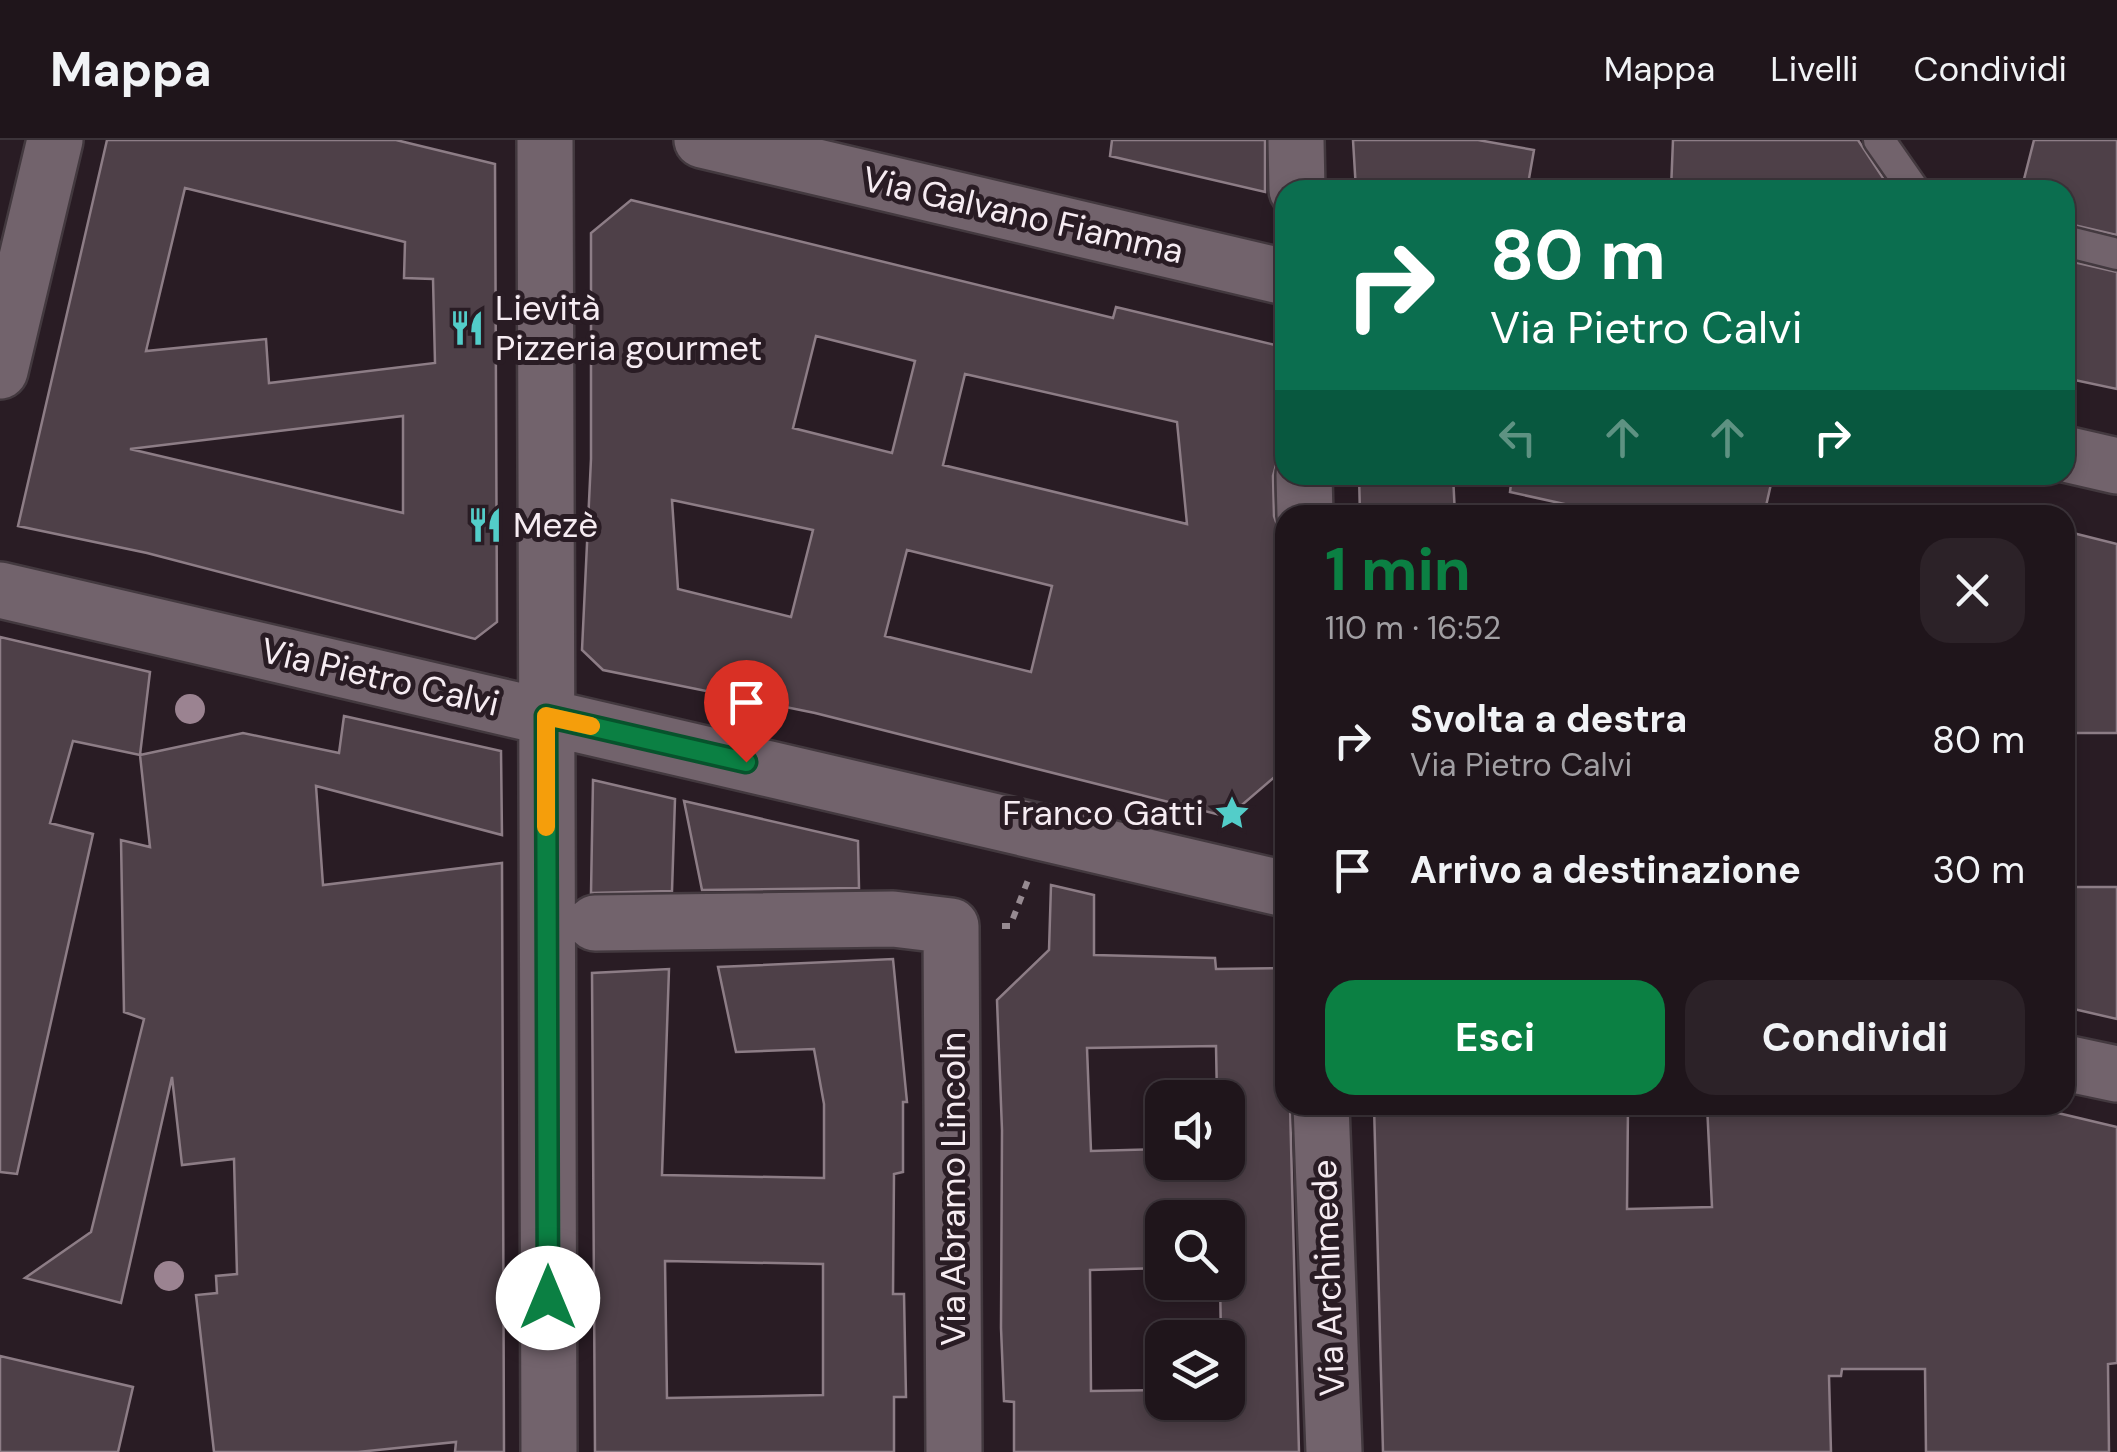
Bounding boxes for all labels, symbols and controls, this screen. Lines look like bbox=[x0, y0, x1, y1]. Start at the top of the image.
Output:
text: Mappa bbox=[50, 38, 212, 101]
text: Mappa bbox=[1604, 46, 1715, 92]
text: Livelli bbox=[1770, 46, 1859, 92]
text: Condividi bbox=[1914, 46, 2067, 92]
street label: Via Galvano Fiamma bbox=[858, 156, 1188, 274]
text: 80 m bbox=[1490, 210, 1666, 301]
icon: right bbox=[1325, 220, 1455, 350]
place label: Lievità Pizzeria gourmet bbox=[495, 285, 762, 371]
text: Via Pietro Calvi bbox=[1490, 298, 1802, 357]
restaurant icon: Lievità Pizzeria gourmet bbox=[448, 309, 486, 347]
icon: left bbox=[1490, 410, 1545, 465]
icon: ahead bbox=[1595, 410, 1650, 465]
icon: ahead bbox=[1700, 410, 1755, 465]
icon: right bbox=[1805, 410, 1860, 465]
place label: Mezè bbox=[513, 502, 598, 548]
restaurant icon: Mezè bbox=[466, 506, 504, 544]
text: 1 min bbox=[1325, 530, 1471, 609]
button: close bbox=[1920, 538, 2025, 643]
text: 110 m · 16:52 bbox=[1325, 607, 1501, 649]
street label: Via Pietro Calvi bbox=[256, 627, 504, 727]
pin bbox=[704, 660, 789, 763]
icon: arrive bbox=[719, 675, 774, 730]
text: Svolta a destra bbox=[1410, 694, 1687, 744]
icon: right bbox=[1325, 713, 1380, 768]
text: 80 m bbox=[1932, 715, 2025, 765]
text: Via Pietro Calvi bbox=[1410, 744, 1632, 786]
place label: Franco Gatti bbox=[1002, 790, 1204, 836]
place icon: Franco Gatti bbox=[1213, 794, 1251, 832]
icon: arrive bbox=[1325, 843, 1380, 898]
text: Arrivo a destinazione bbox=[1410, 845, 1801, 895]
text: 30 m bbox=[1933, 845, 2025, 895]
button: Esci bbox=[1325, 980, 1665, 1095]
button: Condividi bbox=[1685, 980, 2025, 1095]
street label: Via Abramo Lincoln bbox=[930, 1032, 976, 1346]
map controls bbox=[1145, 1080, 1245, 1420]
button: sound bbox=[1145, 1080, 1245, 1180]
street label: Via Archimede bbox=[1301, 1159, 1355, 1397]
button: search bbox=[1145, 1200, 1245, 1300]
position arrow bbox=[496, 1246, 600, 1350]
button: layers bbox=[1145, 1320, 1245, 1420]

